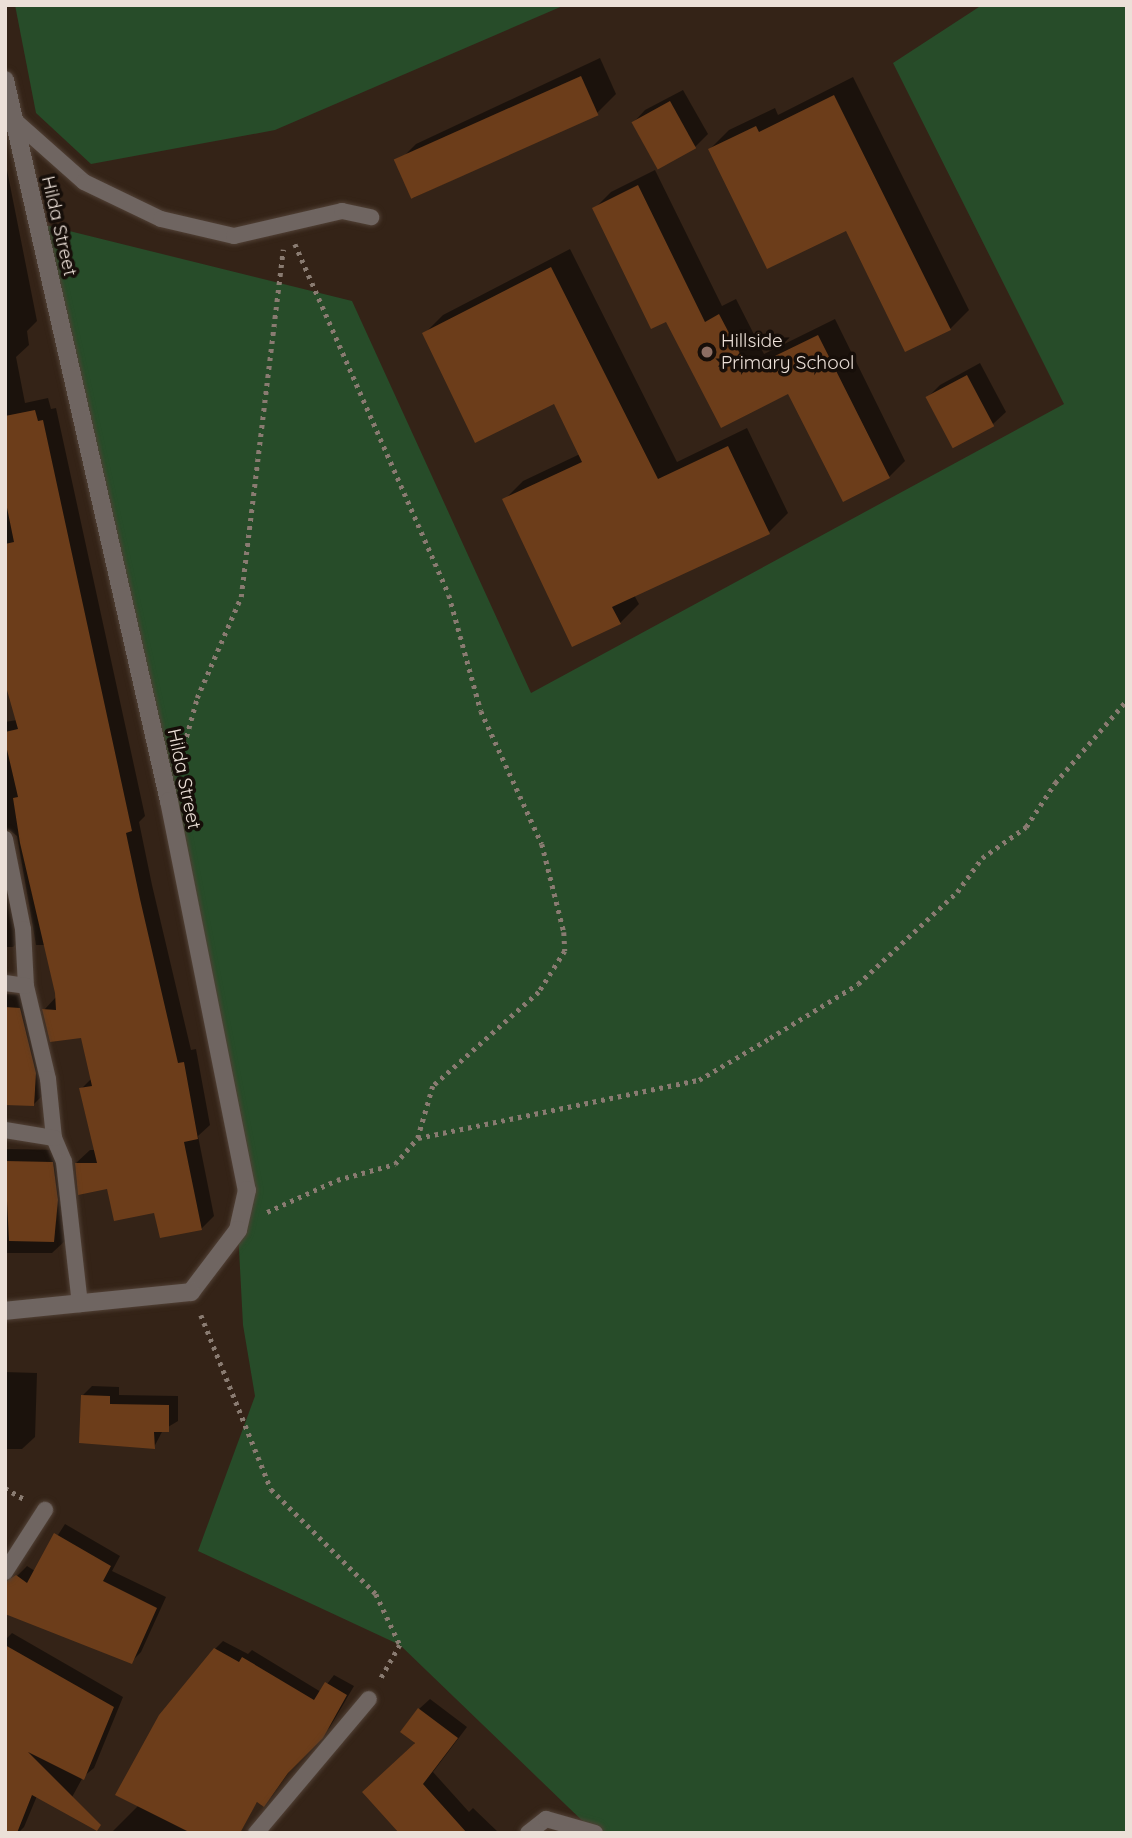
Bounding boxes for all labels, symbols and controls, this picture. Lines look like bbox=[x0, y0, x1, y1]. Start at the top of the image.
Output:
street label: Hilda Street bbox=[36, 174, 82, 278]
place label: Hillside Primary School bbox=[721, 330, 854, 374]
marker: Hillside Primary School bbox=[699, 344, 715, 360]
street label: Hilda Street bbox=[162, 727, 206, 831]

